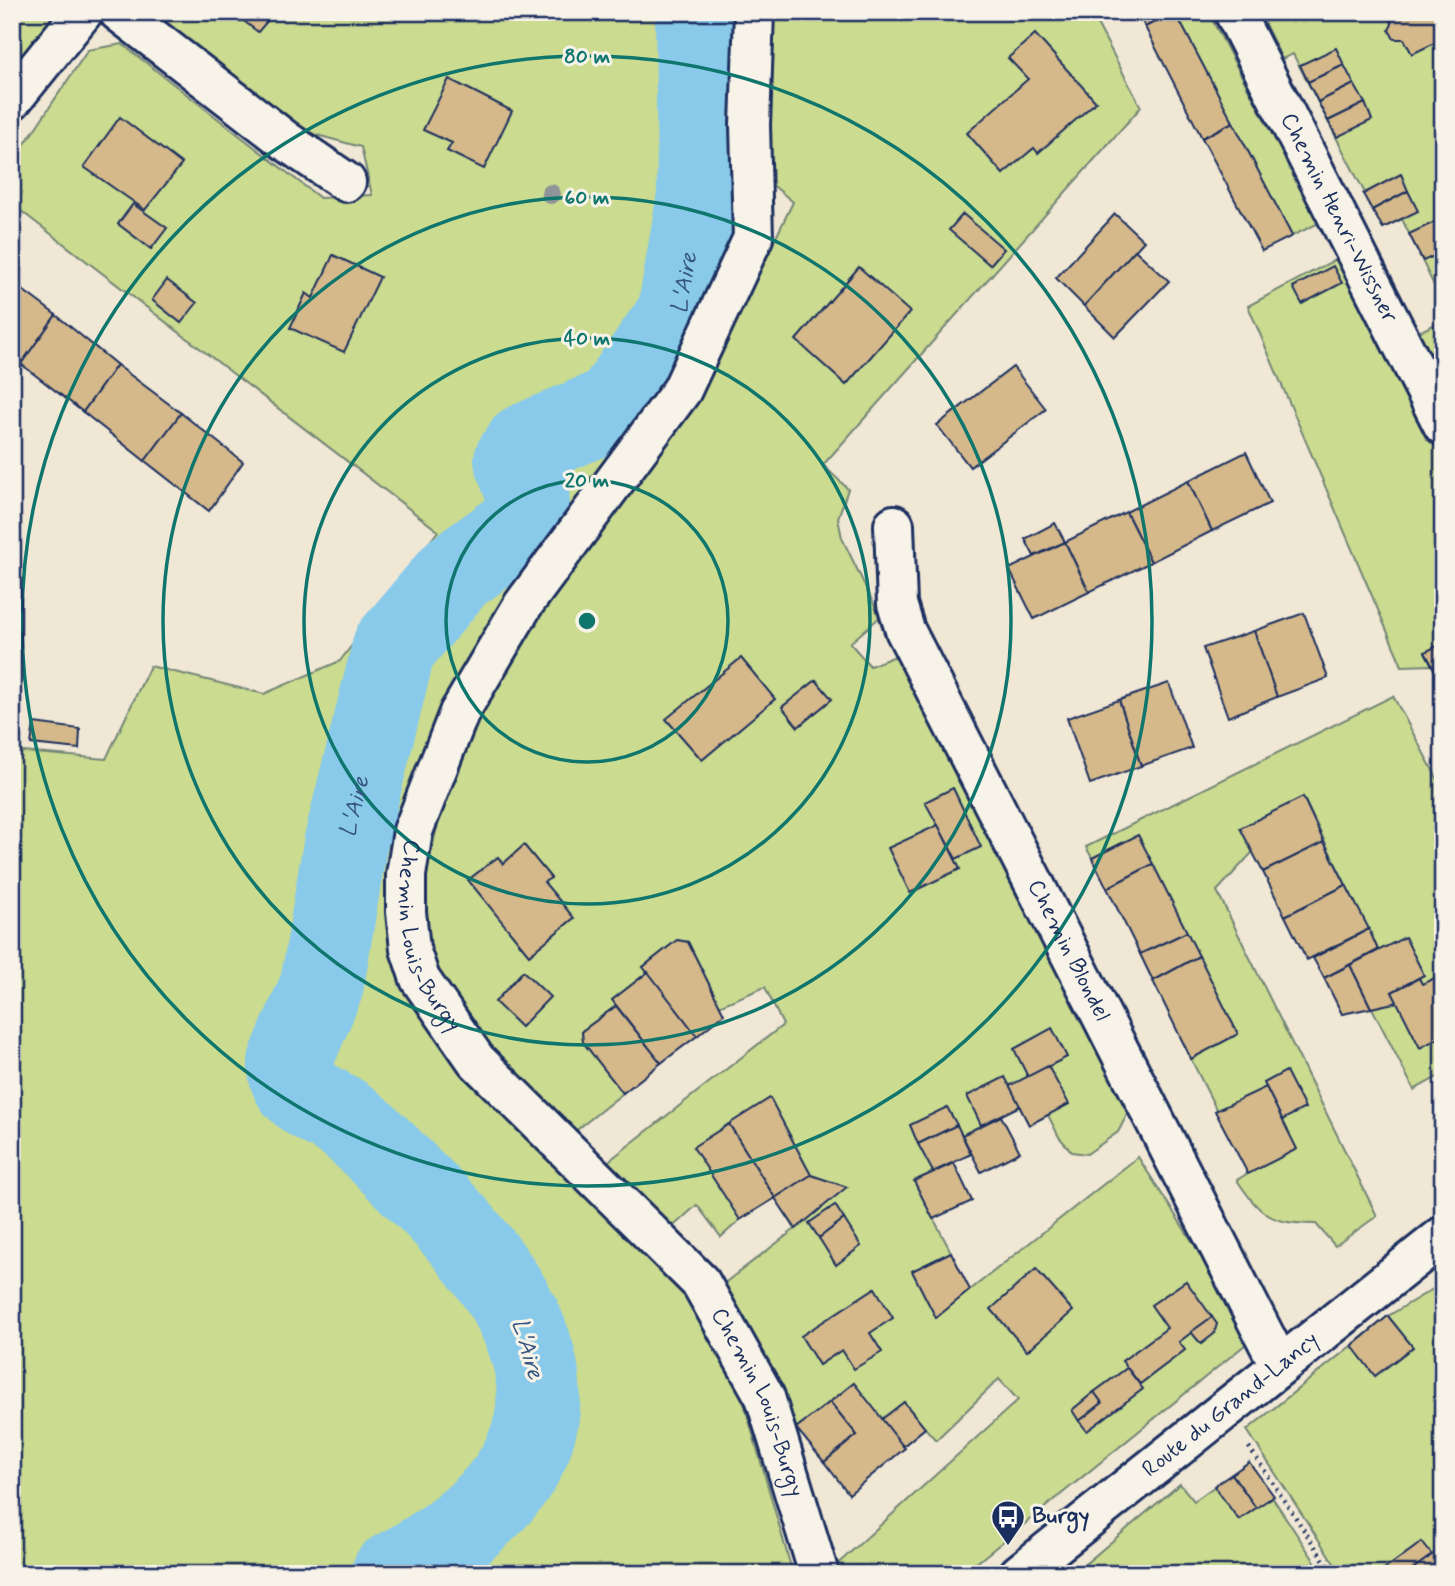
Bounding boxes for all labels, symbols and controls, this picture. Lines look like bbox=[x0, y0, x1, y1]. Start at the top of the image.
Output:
text: 80 m bbox=[564, 43, 610, 71]
street label: Chemin Henri-Wissner bbox=[1273, 108, 1404, 329]
text: 60 m bbox=[564, 184, 610, 212]
water label: L'Aire bbox=[664, 249, 705, 316]
text: 40 m bbox=[564, 325, 611, 353]
text: 20 m bbox=[565, 467, 610, 495]
centre of rings bbox=[575, 609, 599, 633]
water label: L'Aire bbox=[332, 772, 377, 840]
street label: Chemin Louis-Burgy bbox=[391, 837, 468, 1038]
street label: Chemin Blondel bbox=[1020, 875, 1117, 1026]
street label: Chemin Louis-Burgy bbox=[703, 1303, 810, 1501]
water label: L'Aire bbox=[504, 1315, 551, 1384]
street label: Route du Grand-Lancy bbox=[1136, 1325, 1325, 1485]
bus stop icon: Burgy bbox=[989, 1498, 1027, 1547]
place label: Burgy bbox=[1032, 1502, 1090, 1534]

